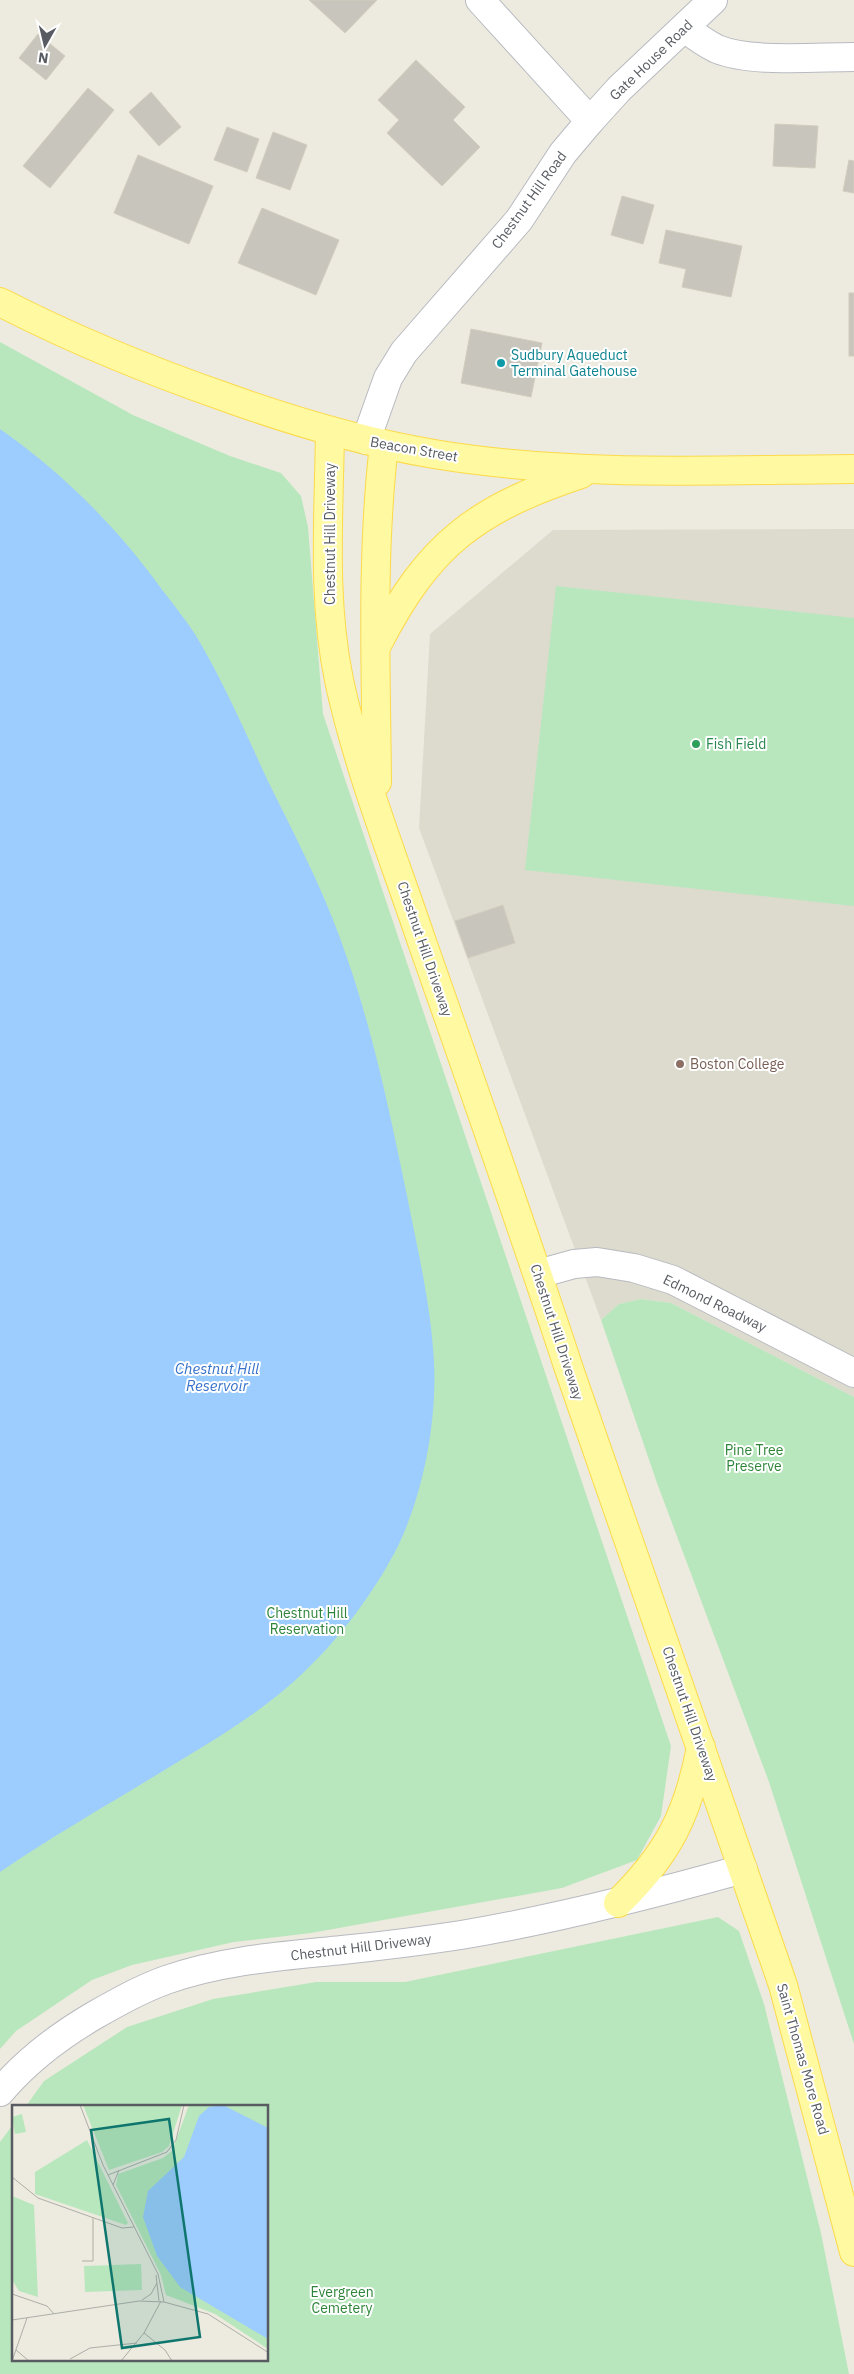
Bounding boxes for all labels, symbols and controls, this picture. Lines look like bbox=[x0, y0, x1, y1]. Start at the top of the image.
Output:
street label: Gate House Road bbox=[606, 16, 696, 104]
north arrow bbox=[20, 20, 70, 70]
text: N bbox=[37, 48, 49, 67]
street label: Chestnut Hill Road bbox=[487, 148, 571, 252]
place label: Sudbury Aqueduct Terminal Gatehouse bbox=[511, 346, 637, 380]
marker: Sudbury Aqueduct Terminal Gatehouse bbox=[495, 357, 507, 369]
street label: Beacon Street bbox=[369, 432, 459, 466]
street label: Chestnut Hill Driveway bbox=[321, 463, 339, 605]
place label: Fish Field bbox=[706, 735, 766, 753]
marker: Fish Field bbox=[690, 738, 702, 750]
street label: Chestnut Hill Driveway bbox=[393, 879, 457, 1019]
place label: Boston College bbox=[690, 1055, 785, 1073]
marker: Boston College bbox=[674, 1058, 686, 1070]
street label: Chestnut Hill Driveway bbox=[527, 1262, 587, 1402]
street label: Edmond Roadway bbox=[660, 1270, 770, 1336]
water label: Chestnut Hill Reservoir bbox=[175, 1359, 259, 1395]
park label: Pine Tree Preserve bbox=[725, 1441, 784, 1475]
park label: Chestnut Hill Reservation bbox=[266, 1604, 348, 1638]
street label: Chestnut Hill Driveway bbox=[658, 1644, 722, 1784]
street label: Chestnut Hill Driveway bbox=[290, 1929, 432, 1965]
street label: Saint Thomas More Road bbox=[773, 1981, 833, 2137]
inset map bbox=[12, 2105, 269, 2362]
park label: Evergreen Cemetery bbox=[310, 2283, 374, 2317]

